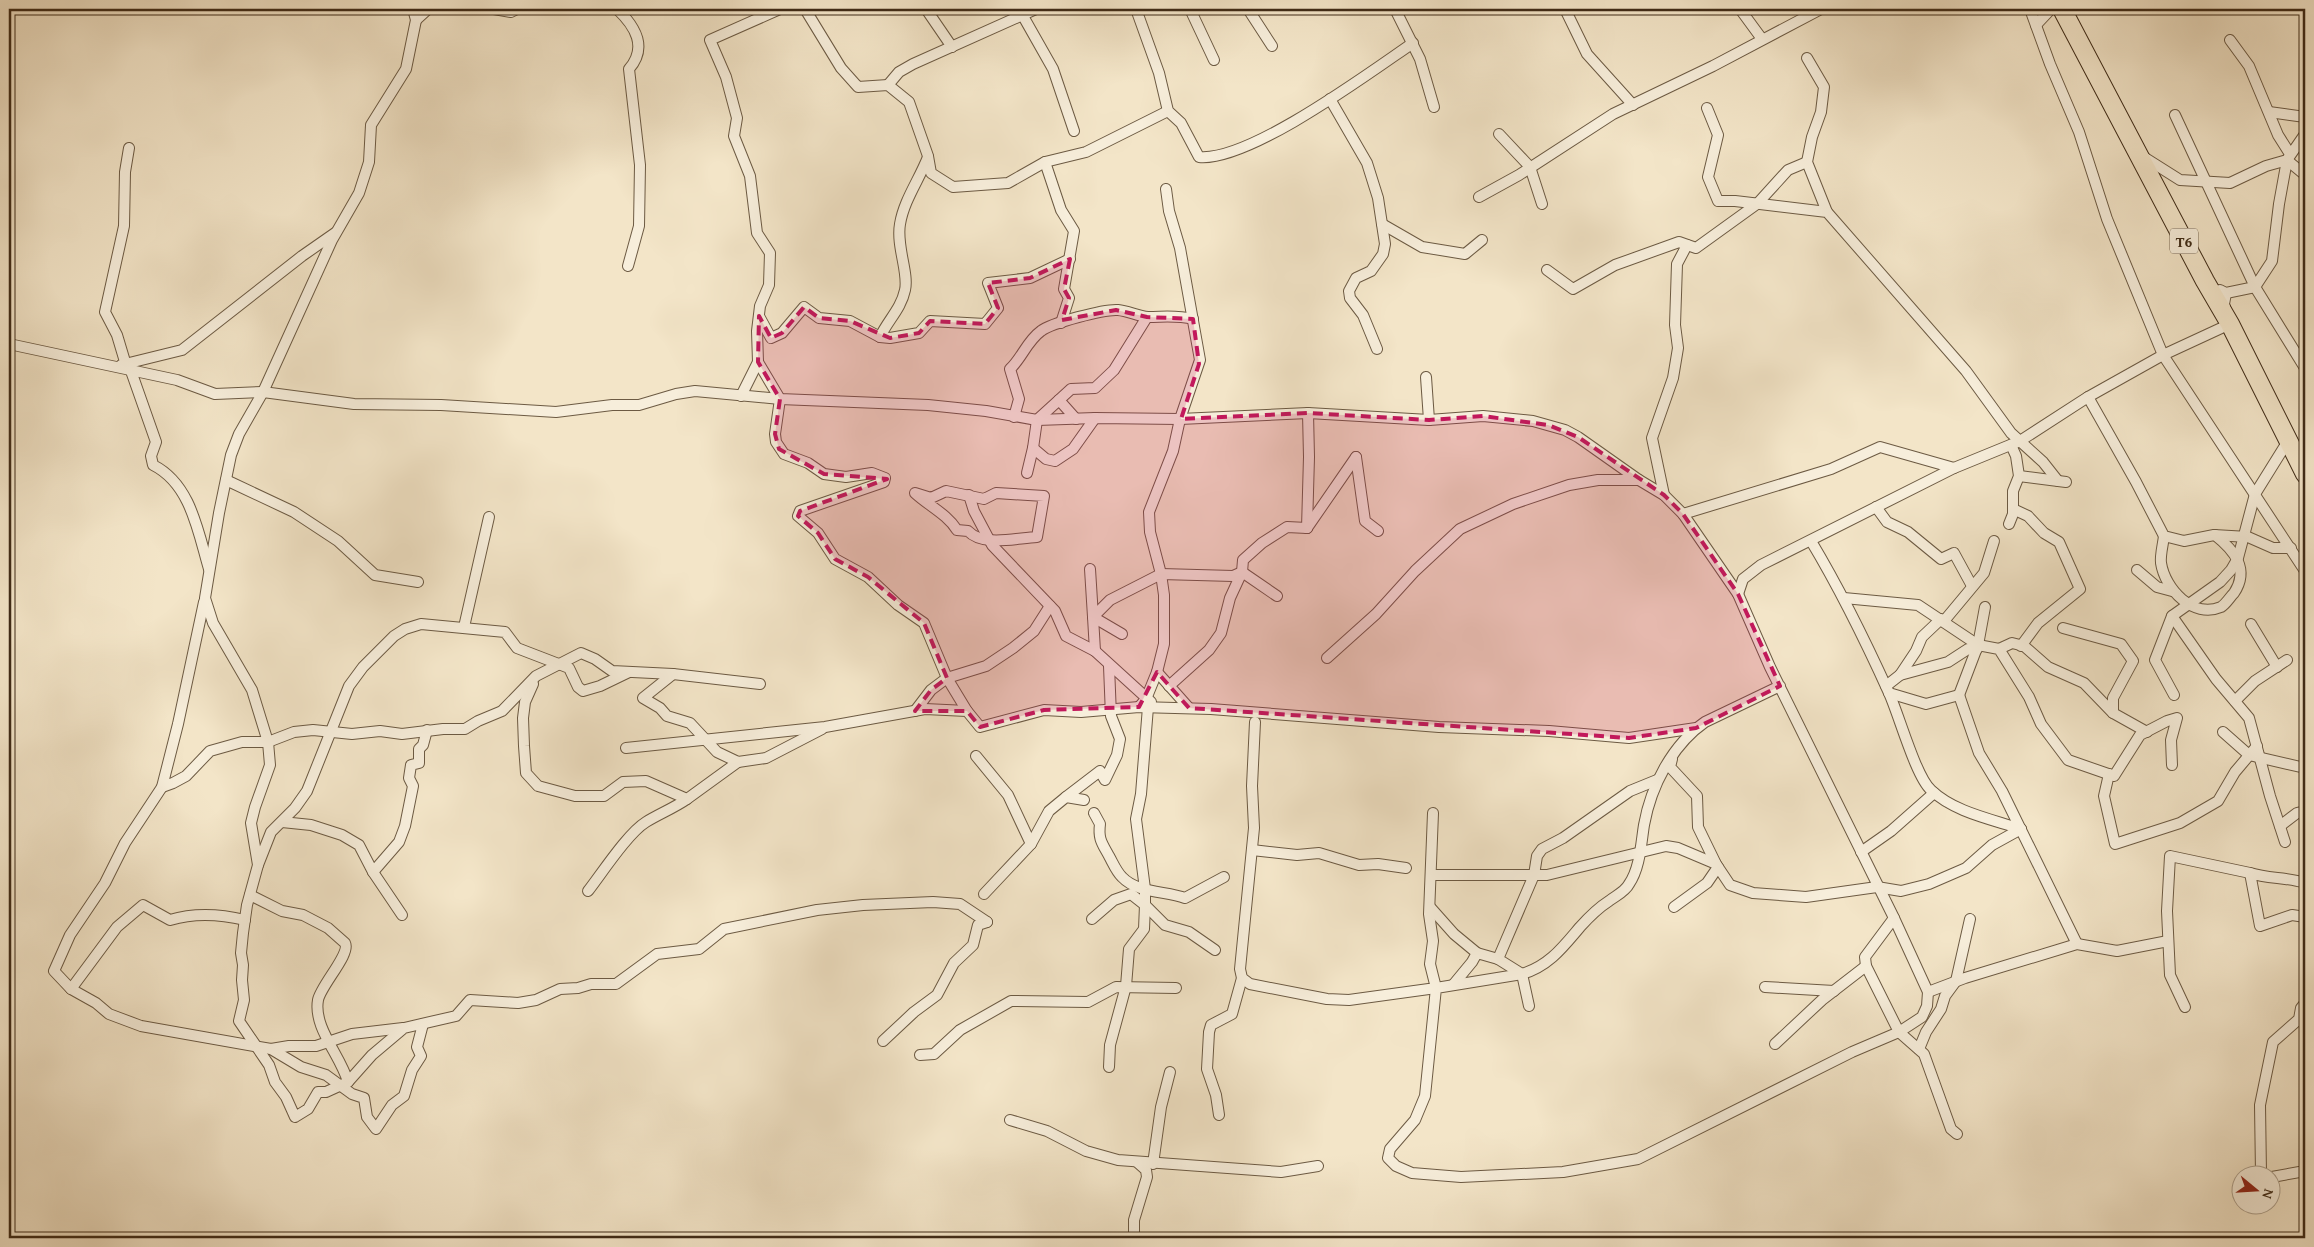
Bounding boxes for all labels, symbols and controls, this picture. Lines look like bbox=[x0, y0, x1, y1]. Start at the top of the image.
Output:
road number: T6 bbox=[2170, 228, 2198, 254]
north arrow bbox=[2232, 1164, 2282, 1214]
text: N bbox=[2257, 1186, 2279, 1202]

